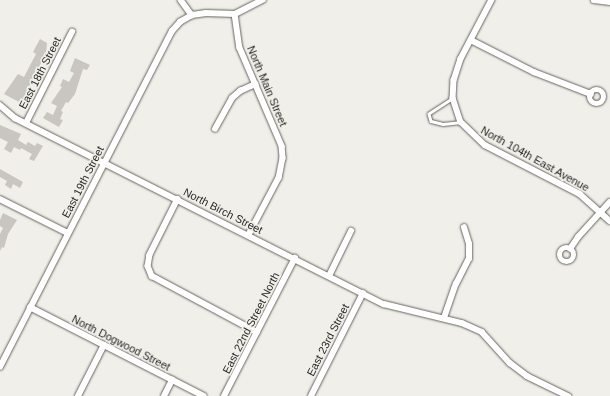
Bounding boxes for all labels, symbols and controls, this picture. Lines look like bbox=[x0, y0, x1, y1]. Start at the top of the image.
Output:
street label: East 18th Street bbox=[16, 35, 64, 111]
street label: North Main Street bbox=[244, 44, 290, 128]
street label: North 104th East Avenue bbox=[478, 123, 592, 195]
street label: East 19th Street bbox=[59, 144, 107, 220]
street label: North Birch Street bbox=[181, 185, 265, 237]
street label: East 22nd Street North bbox=[220, 270, 282, 376]
street label: East 23rd Street bbox=[304, 302, 352, 378]
street label: North Dogwood Street bbox=[70, 312, 172, 374]

